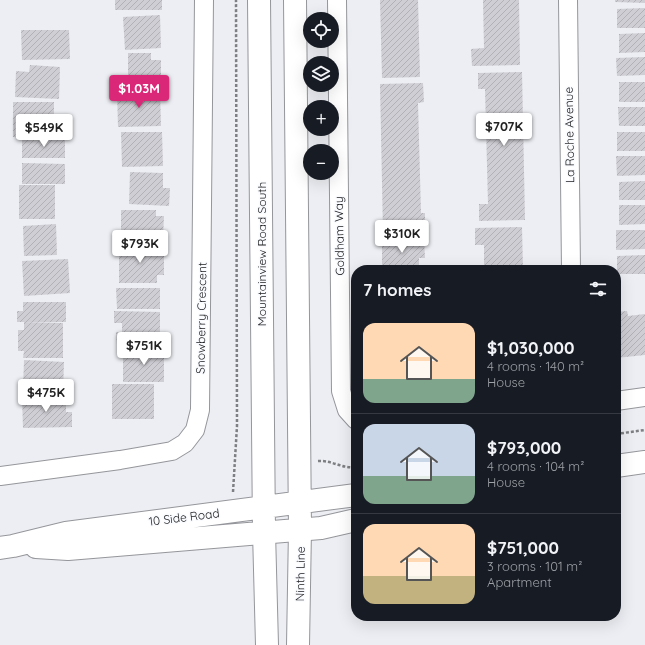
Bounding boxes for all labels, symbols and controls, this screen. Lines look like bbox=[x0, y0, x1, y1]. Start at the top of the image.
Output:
map controls bbox=[303, 12, 339, 180]
button: locate bbox=[303, 12, 339, 48]
button: layers bbox=[303, 56, 339, 92]
pin: $1.03M bbox=[106, 75, 172, 109]
text: $1.03M bbox=[118, 80, 160, 96]
street label: La Roche Avenue bbox=[561, 87, 577, 183]
button: + bbox=[303, 100, 339, 136]
pin: $707K bbox=[476, 113, 532, 147]
pin: $549K bbox=[16, 114, 72, 148]
text: $707K bbox=[485, 118, 523, 134]
text: $549K bbox=[25, 119, 63, 135]
button: − bbox=[303, 144, 339, 180]
street label: Mountainview Road South bbox=[254, 182, 269, 326]
street label: Goldham Way bbox=[331, 196, 347, 276]
pin: $310K bbox=[374, 220, 430, 254]
text: $310K bbox=[384, 225, 420, 241]
pin: $793K bbox=[112, 230, 168, 264]
text: $793K bbox=[121, 235, 159, 251]
street label: Snowberry Crescent bbox=[193, 262, 209, 374]
icon: filters bbox=[587, 278, 609, 300]
text: 7 homes bbox=[363, 279, 432, 300]
pin: $751K bbox=[116, 332, 172, 366]
text: $751K bbox=[126, 337, 162, 353]
text: $1,030,000 bbox=[487, 337, 574, 358]
icon: home bbox=[395, 339, 443, 387]
text: 4 rooms · 140 m² bbox=[487, 358, 584, 374]
text: House bbox=[487, 374, 525, 390]
pin: $475K bbox=[18, 379, 74, 413]
text: $475K bbox=[27, 384, 65, 400]
text: $793,000 bbox=[487, 437, 561, 458]
icon: home bbox=[395, 440, 443, 488]
text: 4 rooms · 104 m² bbox=[487, 458, 584, 474]
text: House bbox=[487, 474, 525, 490]
street label: 10 Side Road bbox=[148, 505, 220, 529]
text: $751,000 bbox=[487, 537, 559, 558]
icon: home bbox=[395, 540, 443, 588]
street label: Ninth Line bbox=[292, 546, 308, 602]
text: 3 rooms · 101 m² bbox=[487, 558, 582, 574]
text: Apartment bbox=[487, 574, 552, 590]

